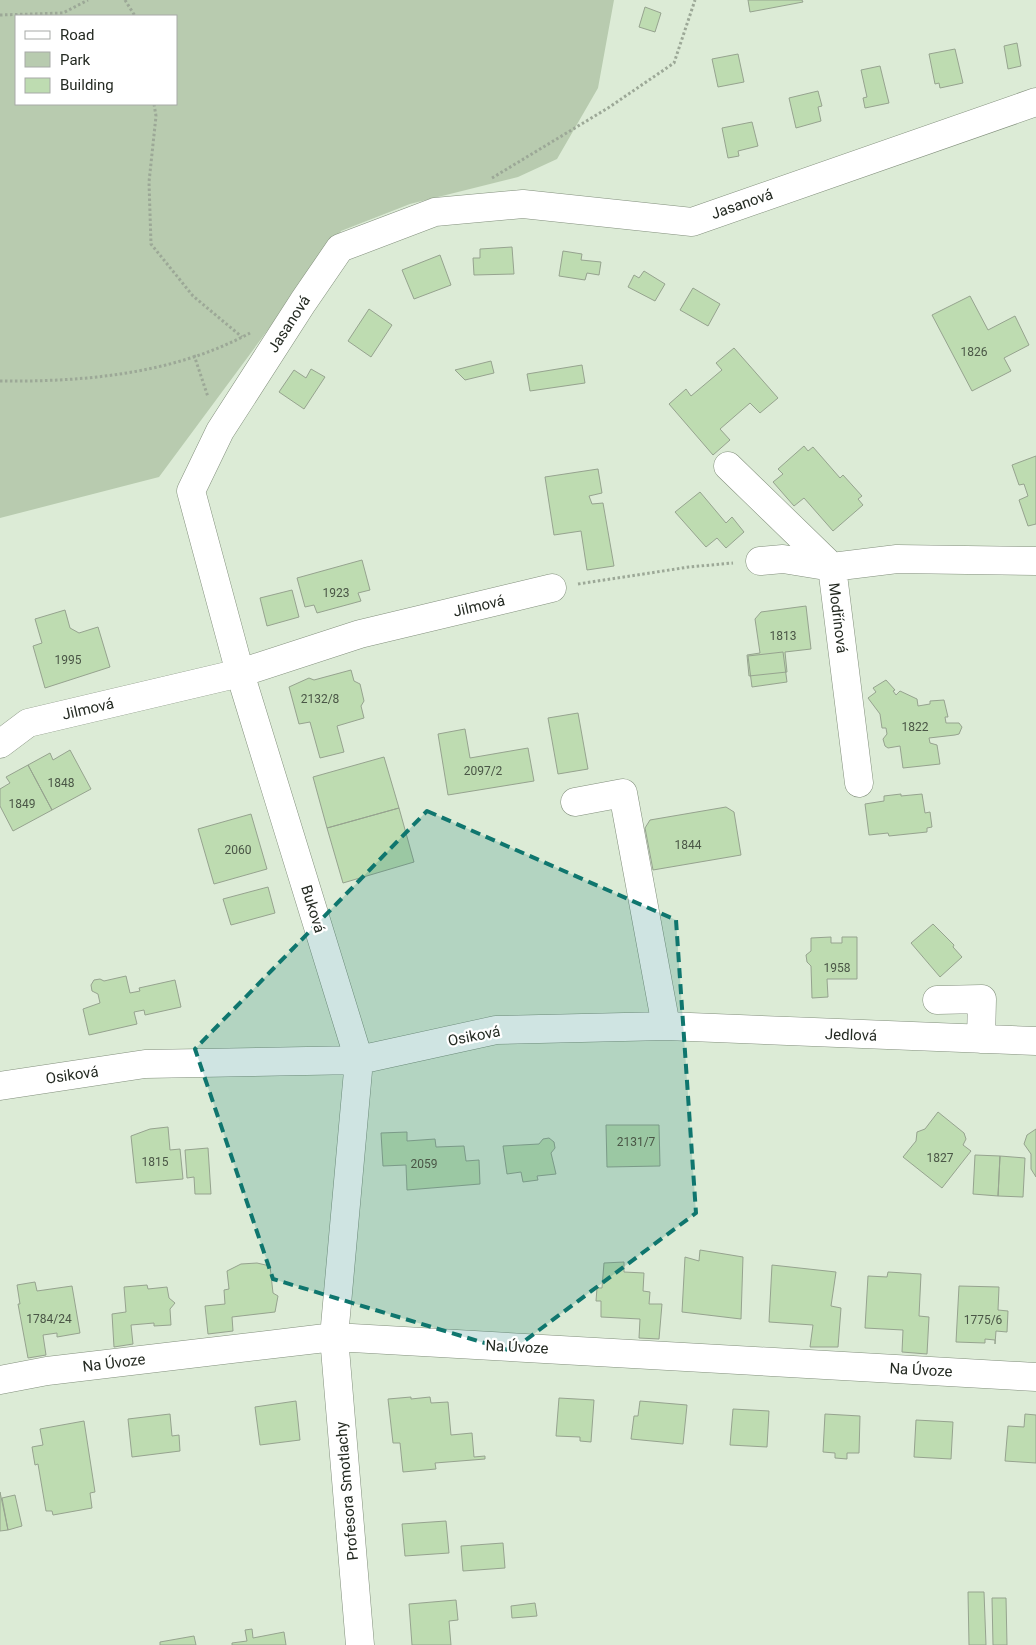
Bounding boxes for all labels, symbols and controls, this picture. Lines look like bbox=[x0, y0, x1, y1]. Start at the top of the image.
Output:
legend bbox=[15, 15, 178, 105]
text: Road bbox=[60, 26, 94, 44]
text: Park bbox=[60, 51, 91, 69]
text: Building bbox=[60, 76, 114, 94]
street label: Jasanová bbox=[709, 185, 775, 223]
street label: Jasanová bbox=[264, 292, 314, 356]
house number: 1826 bbox=[961, 345, 988, 359]
street label: Modřínová bbox=[825, 582, 851, 654]
house number: 1923 bbox=[323, 586, 349, 600]
street label: Jilmová bbox=[451, 591, 507, 621]
house number: 1813 bbox=[770, 629, 796, 643]
house number: 1995 bbox=[55, 653, 82, 667]
house number: 2132/8 bbox=[301, 692, 340, 706]
street label: Jilmová bbox=[60, 694, 116, 724]
house number: 1822 bbox=[902, 720, 929, 734]
house number: 2097/2 bbox=[464, 764, 503, 778]
house number: 1848 bbox=[48, 776, 75, 790]
house number: 1849 bbox=[9, 797, 35, 811]
house number: 1844 bbox=[675, 838, 702, 852]
house number: 2060 bbox=[225, 843, 252, 857]
street label: Buková bbox=[297, 883, 329, 935]
house number: 1958 bbox=[824, 961, 851, 975]
street label: Osiková bbox=[446, 1022, 502, 1050]
street label: Jedlová bbox=[825, 1025, 877, 1045]
street label: Osiková bbox=[44, 1062, 100, 1088]
house number: 2131/7 bbox=[617, 1135, 656, 1149]
house number: 1827 bbox=[927, 1151, 954, 1165]
house number: 1815 bbox=[142, 1155, 169, 1169]
house number: 2059 bbox=[411, 1157, 437, 1171]
house number: 1784/24 bbox=[26, 1312, 72, 1326]
house number: 1775/6 bbox=[964, 1313, 1003, 1327]
street label: Na Úvoze bbox=[485, 1336, 549, 1358]
street label: Na Úvoze bbox=[82, 1350, 146, 1376]
street label: Na Úvoze bbox=[889, 1359, 953, 1381]
street label: Profesora Smotlachy bbox=[332, 1421, 362, 1561]

